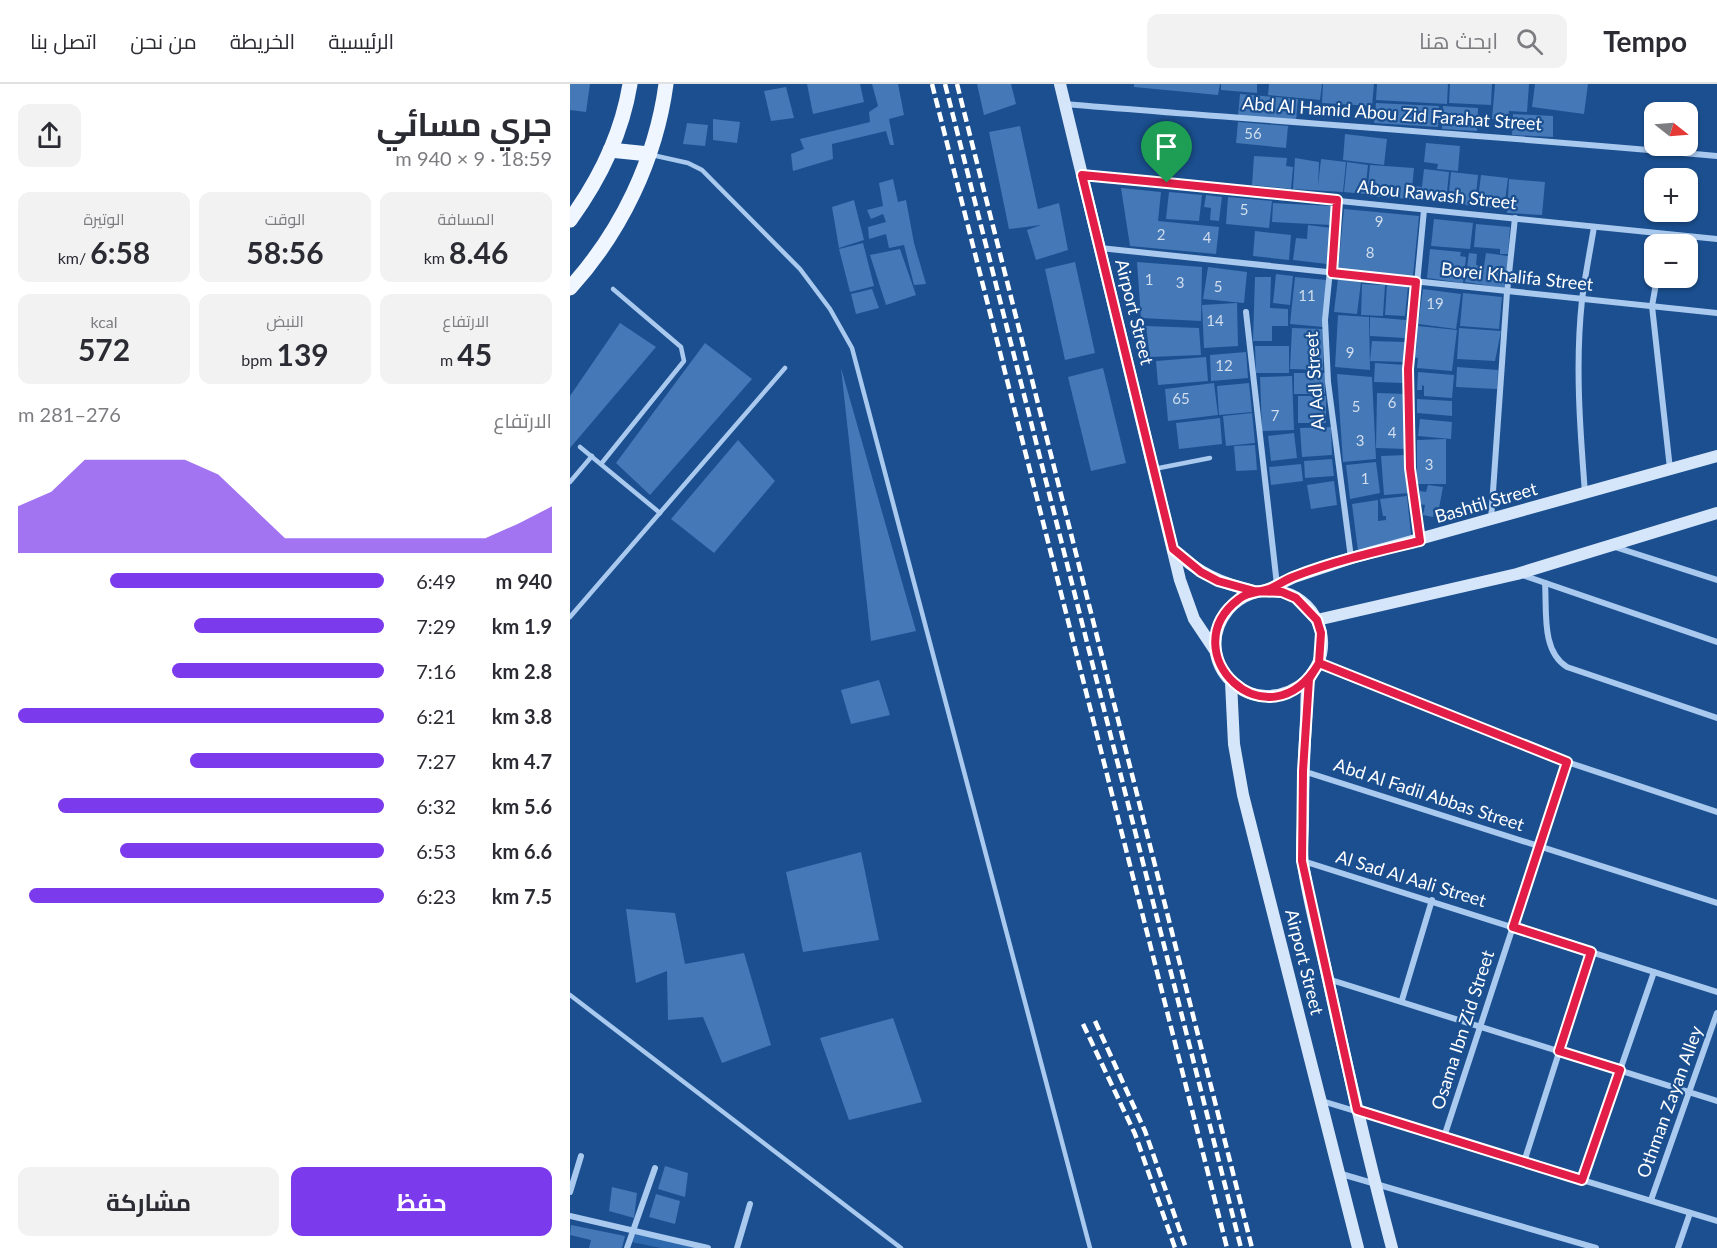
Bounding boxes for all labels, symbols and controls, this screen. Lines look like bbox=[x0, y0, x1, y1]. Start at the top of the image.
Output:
search box bbox=[1147, 14, 1567, 68]
text: Tempo bbox=[1603, 24, 1687, 58]
icon: search bbox=[1513, 25, 1546, 58]
text: ابحث هنا bbox=[1419, 27, 1498, 54]
text: اتصل بنا bbox=[30, 28, 97, 53]
text: من نحن bbox=[130, 28, 197, 53]
text: الخريطة bbox=[230, 28, 295, 53]
text: الرئيسية bbox=[328, 28, 394, 53]
street label: Abd Al Hamid Abou Zid Farahat Street bbox=[1241, 92, 1543, 134]
north arrow bbox=[1644, 102, 1698, 156]
map controls bbox=[1644, 102, 1698, 288]
text: جري مسائي bbox=[376, 103, 552, 143]
button: share bbox=[18, 104, 81, 167]
pin bbox=[1141, 121, 1192, 183]
house number: 56 bbox=[1244, 124, 1262, 142]
icon: arrive bbox=[1150, 130, 1183, 163]
text: 18:59 · 9 × 940 m bbox=[395, 146, 552, 170]
button: + bbox=[1644, 168, 1698, 222]
street label: Abou Rawash Street bbox=[1356, 175, 1518, 213]
house number: 5 bbox=[1240, 200, 1248, 218]
text: الوتيرة bbox=[83, 209, 125, 228]
text: الوقت bbox=[265, 209, 305, 228]
text: المسافة bbox=[438, 209, 494, 228]
house number: 9 bbox=[1375, 212, 1383, 230]
house number: 2 bbox=[1157, 225, 1165, 243]
house number: 4 bbox=[1203, 228, 1212, 246]
text: 6:58 bbox=[90, 234, 150, 270]
text: 58:56 bbox=[246, 234, 324, 270]
text: 8.46 bbox=[449, 234, 508, 270]
button: − bbox=[1644, 234, 1698, 288]
house number: 8 bbox=[1366, 243, 1374, 261]
text: /km bbox=[58, 248, 90, 267]
text: km bbox=[424, 248, 449, 267]
street label: Airport Street bbox=[1111, 257, 1159, 368]
street label: Borei Khalifa Street bbox=[1440, 257, 1595, 295]
house number: 1 bbox=[1145, 270, 1153, 288]
house number: 3 bbox=[1176, 273, 1184, 291]
house number: 5 bbox=[1214, 277, 1222, 295]
house number: 11 bbox=[1298, 286, 1316, 304]
house number: 19 bbox=[1426, 294, 1444, 312]
text: النبض bbox=[266, 311, 304, 330]
text: الارتفاع bbox=[443, 311, 489, 330]
house number: 14 bbox=[1206, 311, 1224, 329]
text: kcal bbox=[90, 312, 118, 331]
text: 572 bbox=[78, 331, 130, 367]
street label: Al Adl Street bbox=[1300, 331, 1328, 431]
text: 139 bbox=[277, 336, 329, 372]
text: 45 bbox=[457, 336, 492, 372]
house number: 9 bbox=[1346, 343, 1354, 361]
text: bpm bbox=[241, 350, 277, 369]
text: m bbox=[440, 350, 457, 369]
house number: 12 bbox=[1215, 356, 1233, 374]
house number: 65 bbox=[1172, 389, 1190, 407]
house number: 6 bbox=[1388, 393, 1397, 411]
house number: 5 bbox=[1352, 397, 1360, 415]
text: 276–281 m bbox=[18, 402, 121, 426]
house number: 7 bbox=[1271, 406, 1280, 424]
text: الارتفاع bbox=[493, 408, 552, 432]
house number: 4 bbox=[1388, 423, 1397, 441]
house number: 3 bbox=[1356, 431, 1364, 449]
house number: 3 bbox=[1425, 455, 1433, 473]
house number: 1 bbox=[1361, 469, 1369, 487]
street label: Bashtil Street bbox=[1432, 477, 1540, 527]
text: 6:49 bbox=[416, 569, 456, 593]
text: 940 m bbox=[496, 569, 552, 593]
text: 7:29 bbox=[416, 614, 456, 638]
text: 1.9 km bbox=[492, 614, 552, 638]
text: 7:16 bbox=[416, 659, 456, 683]
text: 2.8 km bbox=[492, 659, 552, 683]
text: 6:21 bbox=[416, 704, 456, 728]
text: 3.8 km bbox=[492, 704, 552, 728]
text: 7:27 bbox=[416, 749, 456, 773]
text: 4.7 km bbox=[492, 749, 552, 773]
street label: Abd Al Fadil Abbas Street bbox=[1331, 753, 1528, 835]
text: 6:32 bbox=[416, 794, 456, 818]
text: 5.6 km bbox=[492, 794, 552, 818]
text: 6:53 bbox=[416, 839, 456, 863]
text: 6.6 km bbox=[492, 839, 552, 863]
street label: Al Sad Al Aali Street bbox=[1334, 845, 1490, 911]
text: 6:23 bbox=[416, 884, 456, 908]
text: 7.5 km bbox=[492, 884, 552, 908]
street label: Airport Street bbox=[1281, 907, 1329, 1018]
street label: Osama Ibn Zid Street bbox=[1426, 947, 1498, 1112]
street label: Othman Zayan Alley bbox=[1631, 1022, 1707, 1181]
button: مشاركة bbox=[18, 1167, 279, 1236]
button: حفظ bbox=[291, 1167, 552, 1236]

